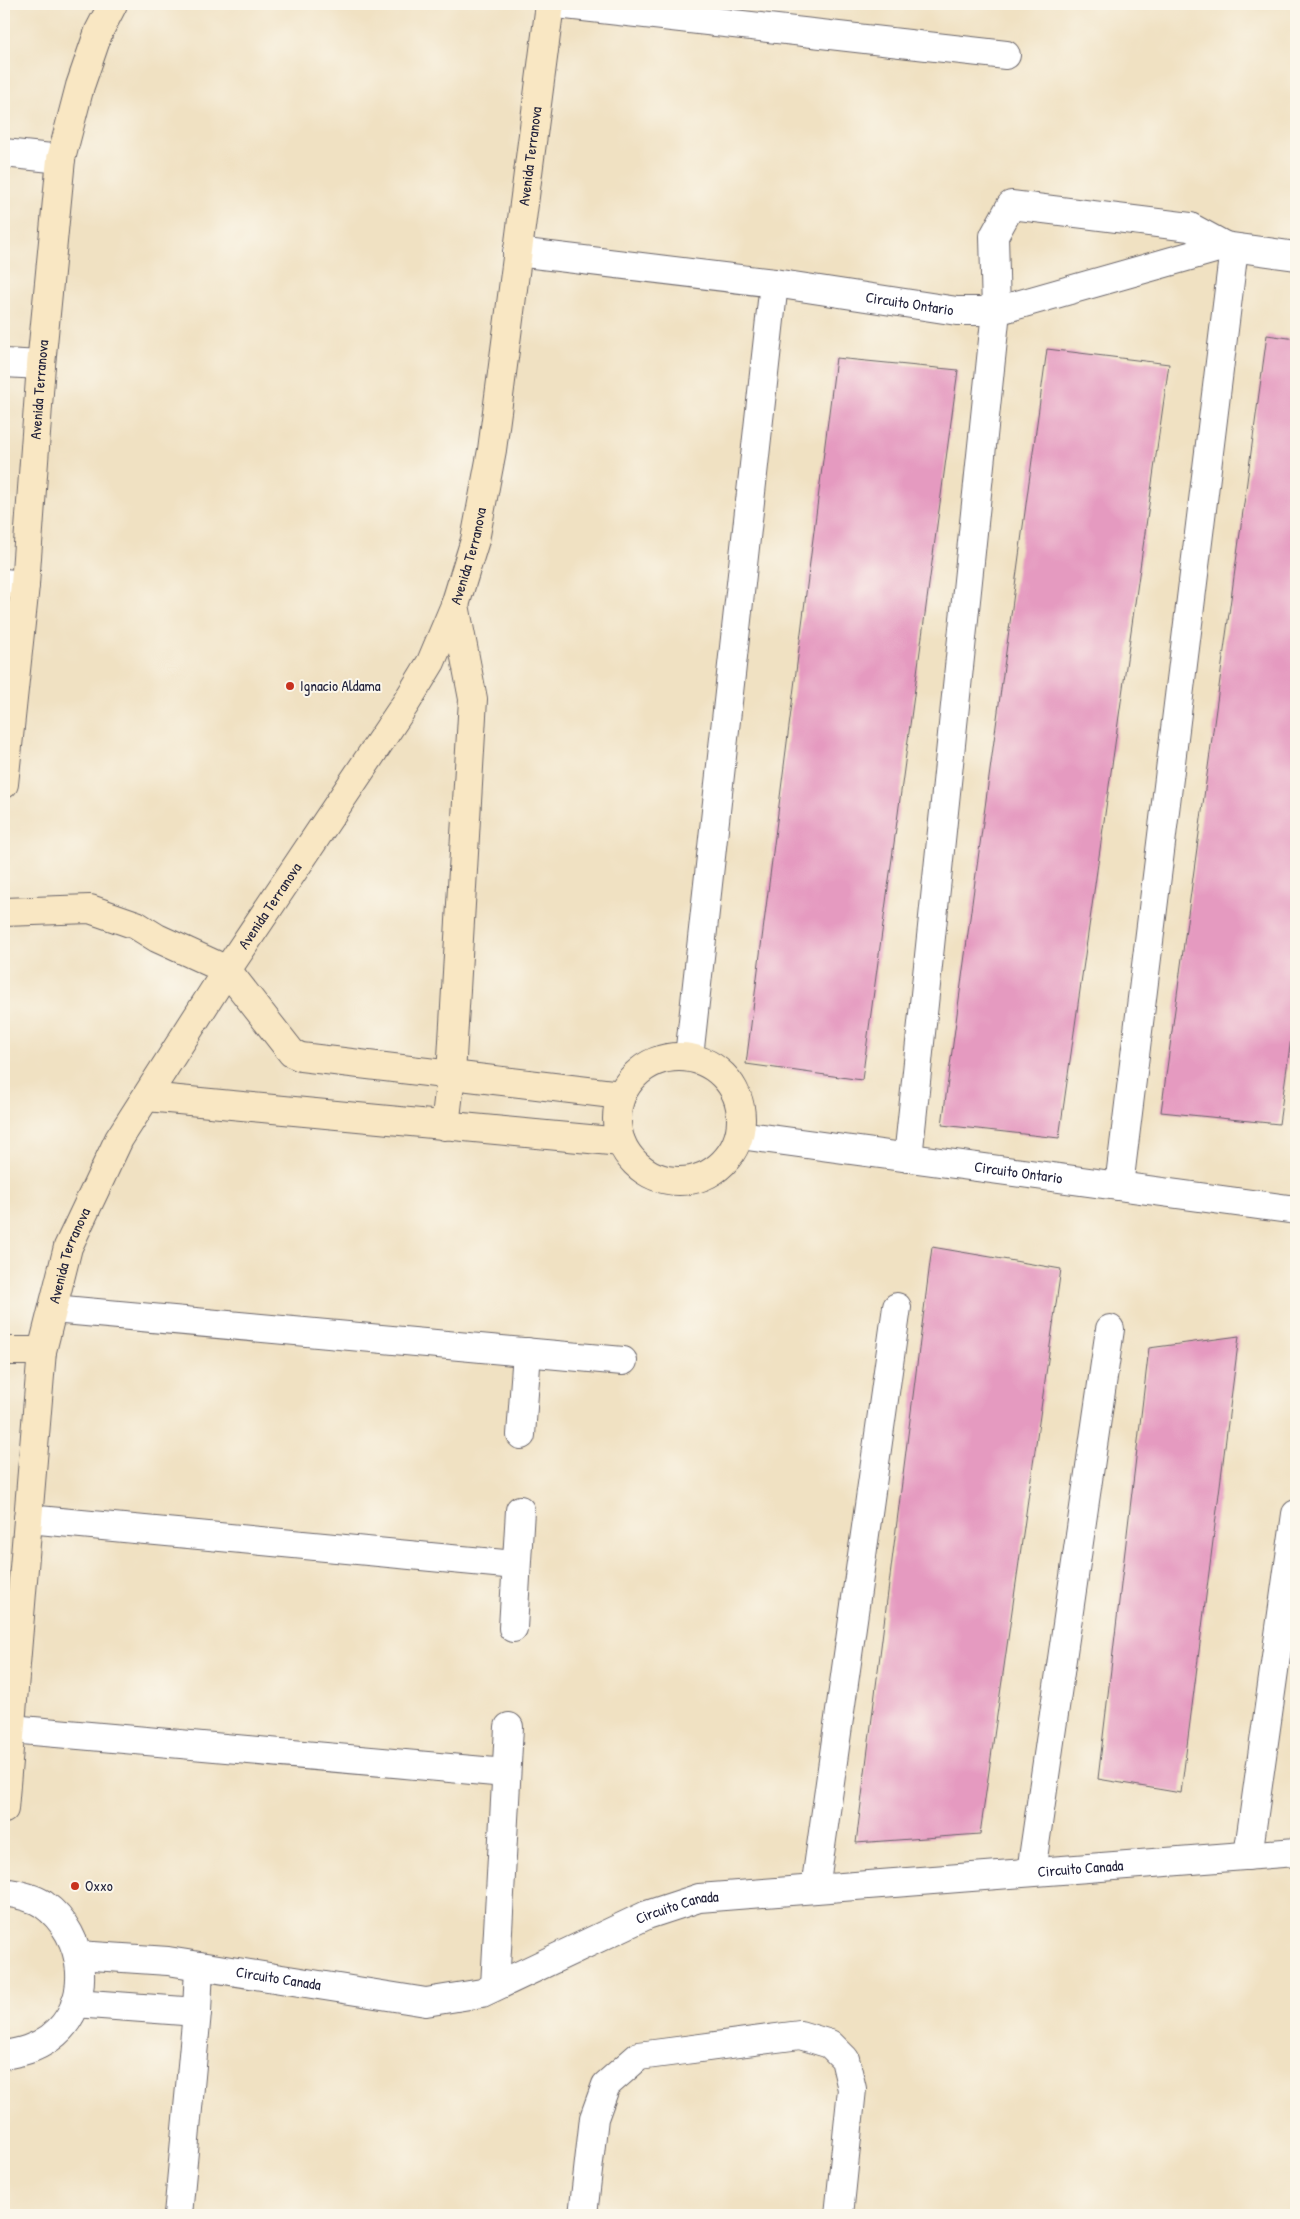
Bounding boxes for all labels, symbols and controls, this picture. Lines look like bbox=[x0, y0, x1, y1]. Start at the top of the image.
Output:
street label: Avenida Terranova bbox=[513, 105, 547, 207]
street label: Circuito Ontario bbox=[864, 286, 955, 320]
street label: Avenida Terranova bbox=[25, 339, 53, 440]
street label: Avenida Terranova bbox=[445, 506, 491, 607]
place label: Ignacio Aldama bbox=[300, 675, 381, 696]
marker: Ignacio Aldama bbox=[284, 680, 296, 692]
street label: Avenida Terranova bbox=[233, 858, 306, 953]
street label: Circuito Ontario bbox=[973, 1156, 1064, 1188]
street label: Avenida Terranova bbox=[43, 1204, 95, 1305]
street label: Circuito Canada bbox=[1037, 1854, 1124, 1882]
place label: Oxxo bbox=[85, 1875, 113, 1896]
marker: Oxxo bbox=[69, 1880, 81, 1892]
street label: Circuito Canada bbox=[632, 1886, 719, 1929]
street label: Circuito Canada bbox=[234, 1961, 323, 1995]

